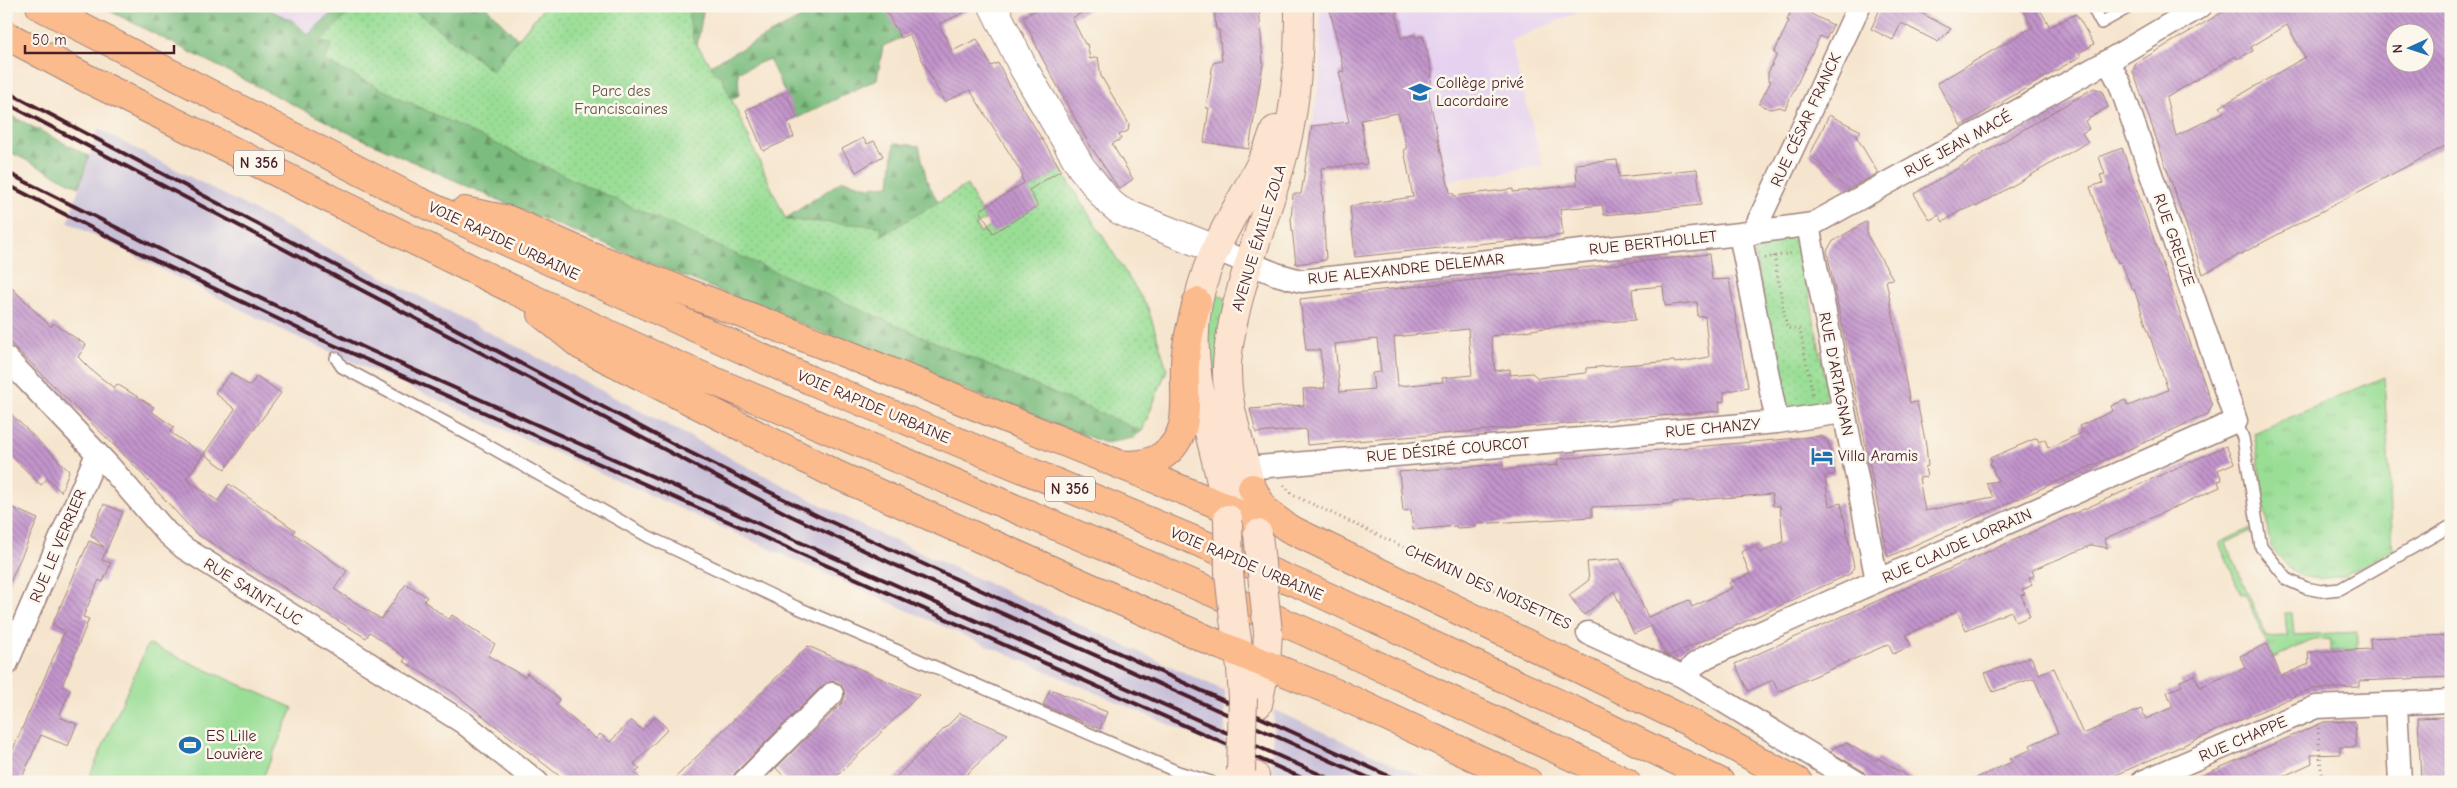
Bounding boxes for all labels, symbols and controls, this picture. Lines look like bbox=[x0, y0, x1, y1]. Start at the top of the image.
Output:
scale bar bbox=[25, 22, 174, 54]
north arrow bbox=[2384, 22, 2434, 72]
text: 50 m bbox=[32, 31, 67, 49]
text: N bbox=[2389, 44, 2406, 54]
street label: RUE CÉSAR FRANCK bbox=[1766, 50, 1845, 190]
place label: Collège privé Lacordaire bbox=[1436, 74, 1524, 110]
school or university icon: Collège privé Lacordaire bbox=[1407, 79, 1433, 105]
park label: Parc des Franciscaines bbox=[574, 82, 668, 118]
street label: RUE JEAN MACÉ bbox=[1901, 106, 2015, 181]
road number: N 356 bbox=[234, 150, 284, 176]
street label: AVENUE ÉMILE ZOLA bbox=[1227, 162, 1290, 313]
street label: RUE GREUZE bbox=[2150, 192, 2198, 289]
street label: VOIE RAPIDE URBAINE bbox=[426, 198, 583, 284]
street label: RUE BERTHOLLET bbox=[1588, 227, 1719, 259]
street label: RUE ALEXANDRE DELEMAR bbox=[1307, 250, 1506, 288]
street label: RUE D'ARTAGNAN bbox=[1815, 311, 1857, 437]
street label: VOIE RAPIDE URBAINE bbox=[795, 367, 954, 448]
street label: RUE CHANZY bbox=[1665, 415, 1762, 441]
street label: RUE DÉSIRÉ COURCOT bbox=[1366, 433, 1531, 466]
hotel icon: Villa Aramis bbox=[1809, 443, 1835, 469]
place label: Villa Aramis bbox=[1838, 447, 1918, 465]
road number: N 356 bbox=[1045, 476, 1095, 502]
street label: RUE LE VERRIER bbox=[26, 486, 90, 605]
street label: RUE CLAUDE LORRAIN bbox=[1879, 505, 2035, 587]
street label: VOIE RAPIDE URBAINE bbox=[1168, 524, 1327, 605]
street label: CHEMIN DES NOISETTES bbox=[1402, 541, 1574, 633]
street label: RUE SAINT-LUC bbox=[201, 555, 306, 630]
street label: RUE CHAPPE bbox=[2196, 712, 2290, 766]
place label: ES Lille Louvière bbox=[206, 727, 263, 763]
sports icon: ES Lille Louvière bbox=[177, 732, 203, 758]

